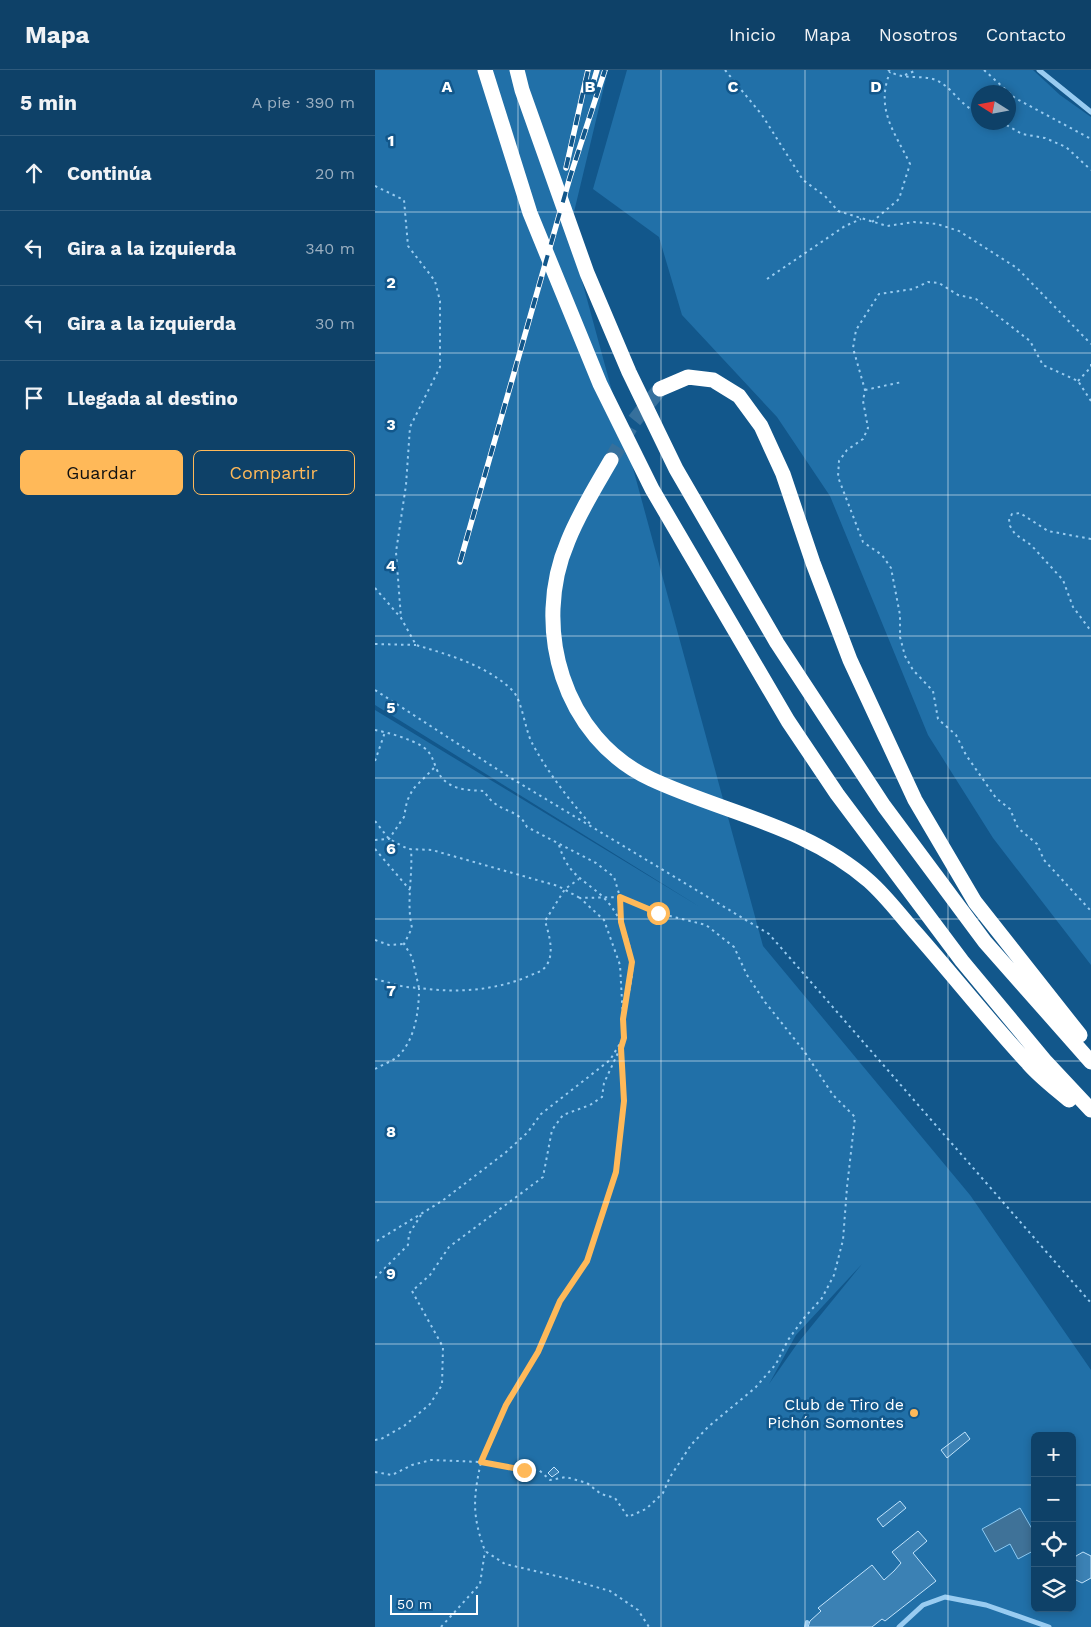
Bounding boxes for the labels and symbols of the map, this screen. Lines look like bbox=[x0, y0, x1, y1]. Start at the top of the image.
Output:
text: A bbox=[442, 77, 453, 96]
text: B bbox=[585, 77, 596, 96]
text: C bbox=[728, 77, 739, 96]
text: D bbox=[870, 77, 882, 96]
north arrow bbox=[971, 85, 1016, 130]
text: 1 bbox=[388, 131, 394, 150]
text: 2 bbox=[386, 273, 396, 292]
text: 3 bbox=[386, 415, 396, 434]
text: 4 bbox=[386, 556, 396, 575]
text: 5 bbox=[386, 698, 396, 717]
text: 6 bbox=[386, 839, 396, 858]
route start bbox=[647, 902, 670, 925]
text: 7 bbox=[386, 981, 396, 1000]
text: 8 bbox=[386, 1122, 396, 1141]
text: 9 bbox=[386, 1264, 396, 1283]
place label: Club de Tiro de Pichón Somontes bbox=[767, 1395, 904, 1432]
marker: Club de Tiro de Pichón Somontes bbox=[908, 1407, 920, 1419]
route end bbox=[513, 1459, 536, 1482]
scale bar bbox=[390, 1592, 477, 1615]

